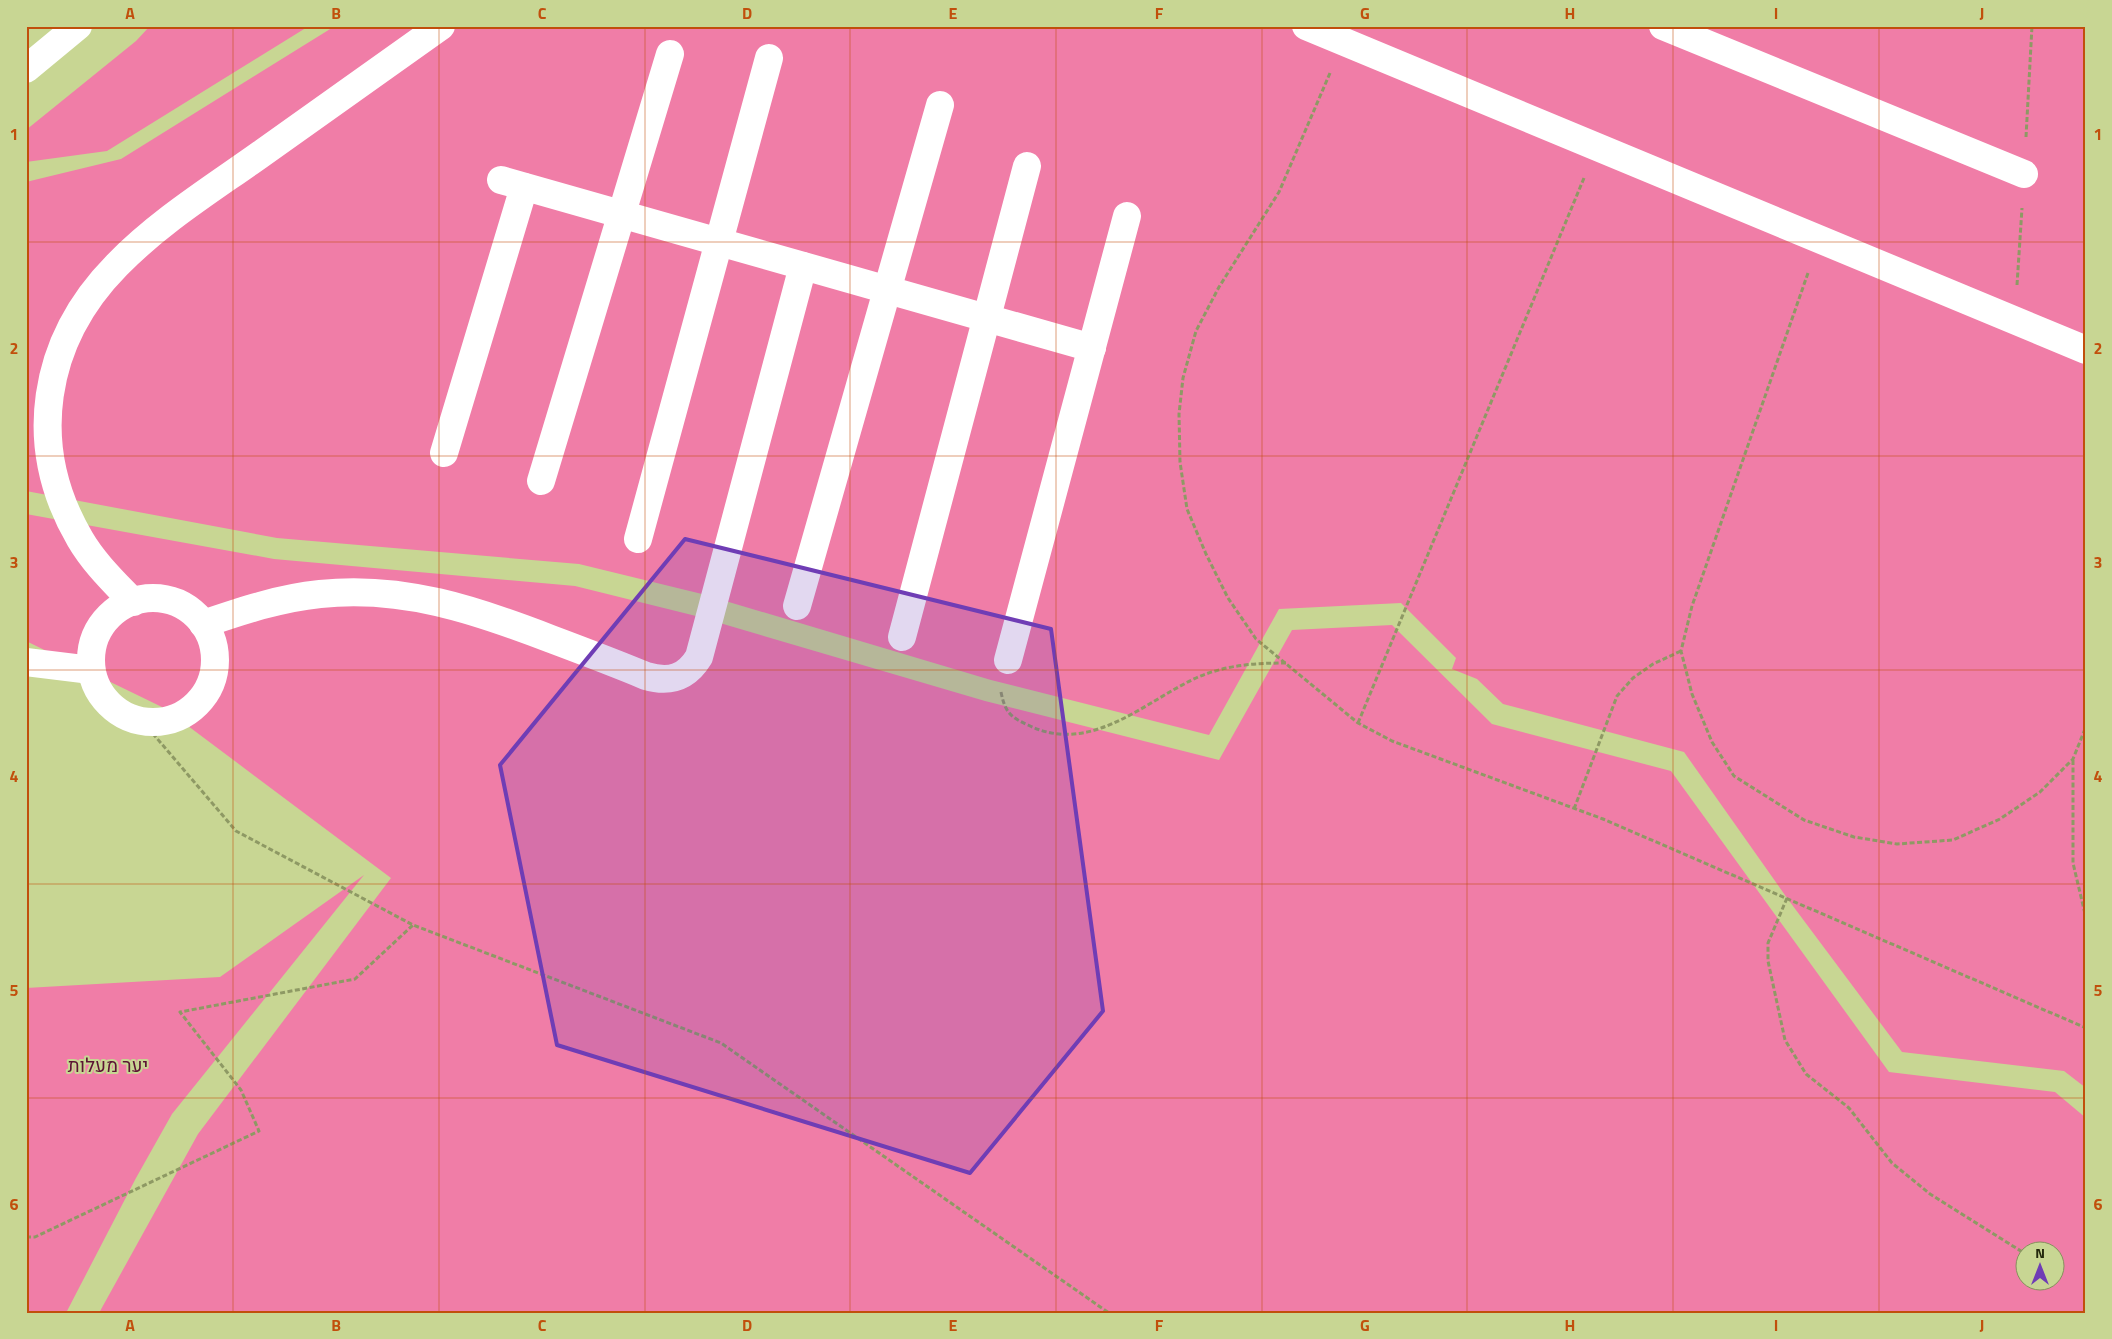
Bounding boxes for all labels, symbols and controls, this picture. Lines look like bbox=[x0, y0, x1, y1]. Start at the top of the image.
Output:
text: A bbox=[125, 1, 135, 25]
text: B bbox=[331, 1, 341, 25]
text: C bbox=[538, 1, 547, 25]
text: D bbox=[742, 1, 752, 25]
text: E bbox=[949, 1, 958, 25]
text: F bbox=[1155, 1, 1164, 25]
text: G bbox=[1360, 1, 1370, 25]
text: H bbox=[1565, 1, 1575, 25]
text: I bbox=[1774, 1, 1778, 25]
text: J bbox=[1980, 1, 1984, 25]
text: 1 bbox=[10, 122, 18, 146]
text: 1 bbox=[2094, 122, 2102, 146]
text: 2 bbox=[10, 336, 18, 360]
text: 2 bbox=[2094, 336, 2102, 360]
text: 3 bbox=[10, 550, 18, 574]
text: 3 bbox=[2094, 550, 2102, 574]
text: 4 bbox=[10, 764, 19, 788]
text: 4 bbox=[2094, 764, 2103, 788]
text: 5 bbox=[10, 978, 19, 1002]
text: 5 bbox=[2094, 978, 2103, 1002]
park label: יער מעלות bbox=[68, 1050, 148, 1079]
text: 6 bbox=[10, 1192, 19, 1216]
text: 6 bbox=[2094, 1192, 2103, 1216]
north arrow bbox=[2014, 1242, 2064, 1292]
text: N bbox=[2035, 1242, 2045, 1263]
text: A bbox=[125, 1313, 135, 1337]
text: B bbox=[331, 1313, 341, 1337]
text: C bbox=[538, 1313, 547, 1337]
text: D bbox=[742, 1313, 752, 1337]
text: E bbox=[949, 1313, 958, 1337]
text: F bbox=[1155, 1313, 1164, 1337]
text: G bbox=[1360, 1313, 1370, 1337]
text: H bbox=[1565, 1313, 1575, 1337]
text: I bbox=[1774, 1313, 1778, 1337]
text: J bbox=[1980, 1313, 1984, 1337]

